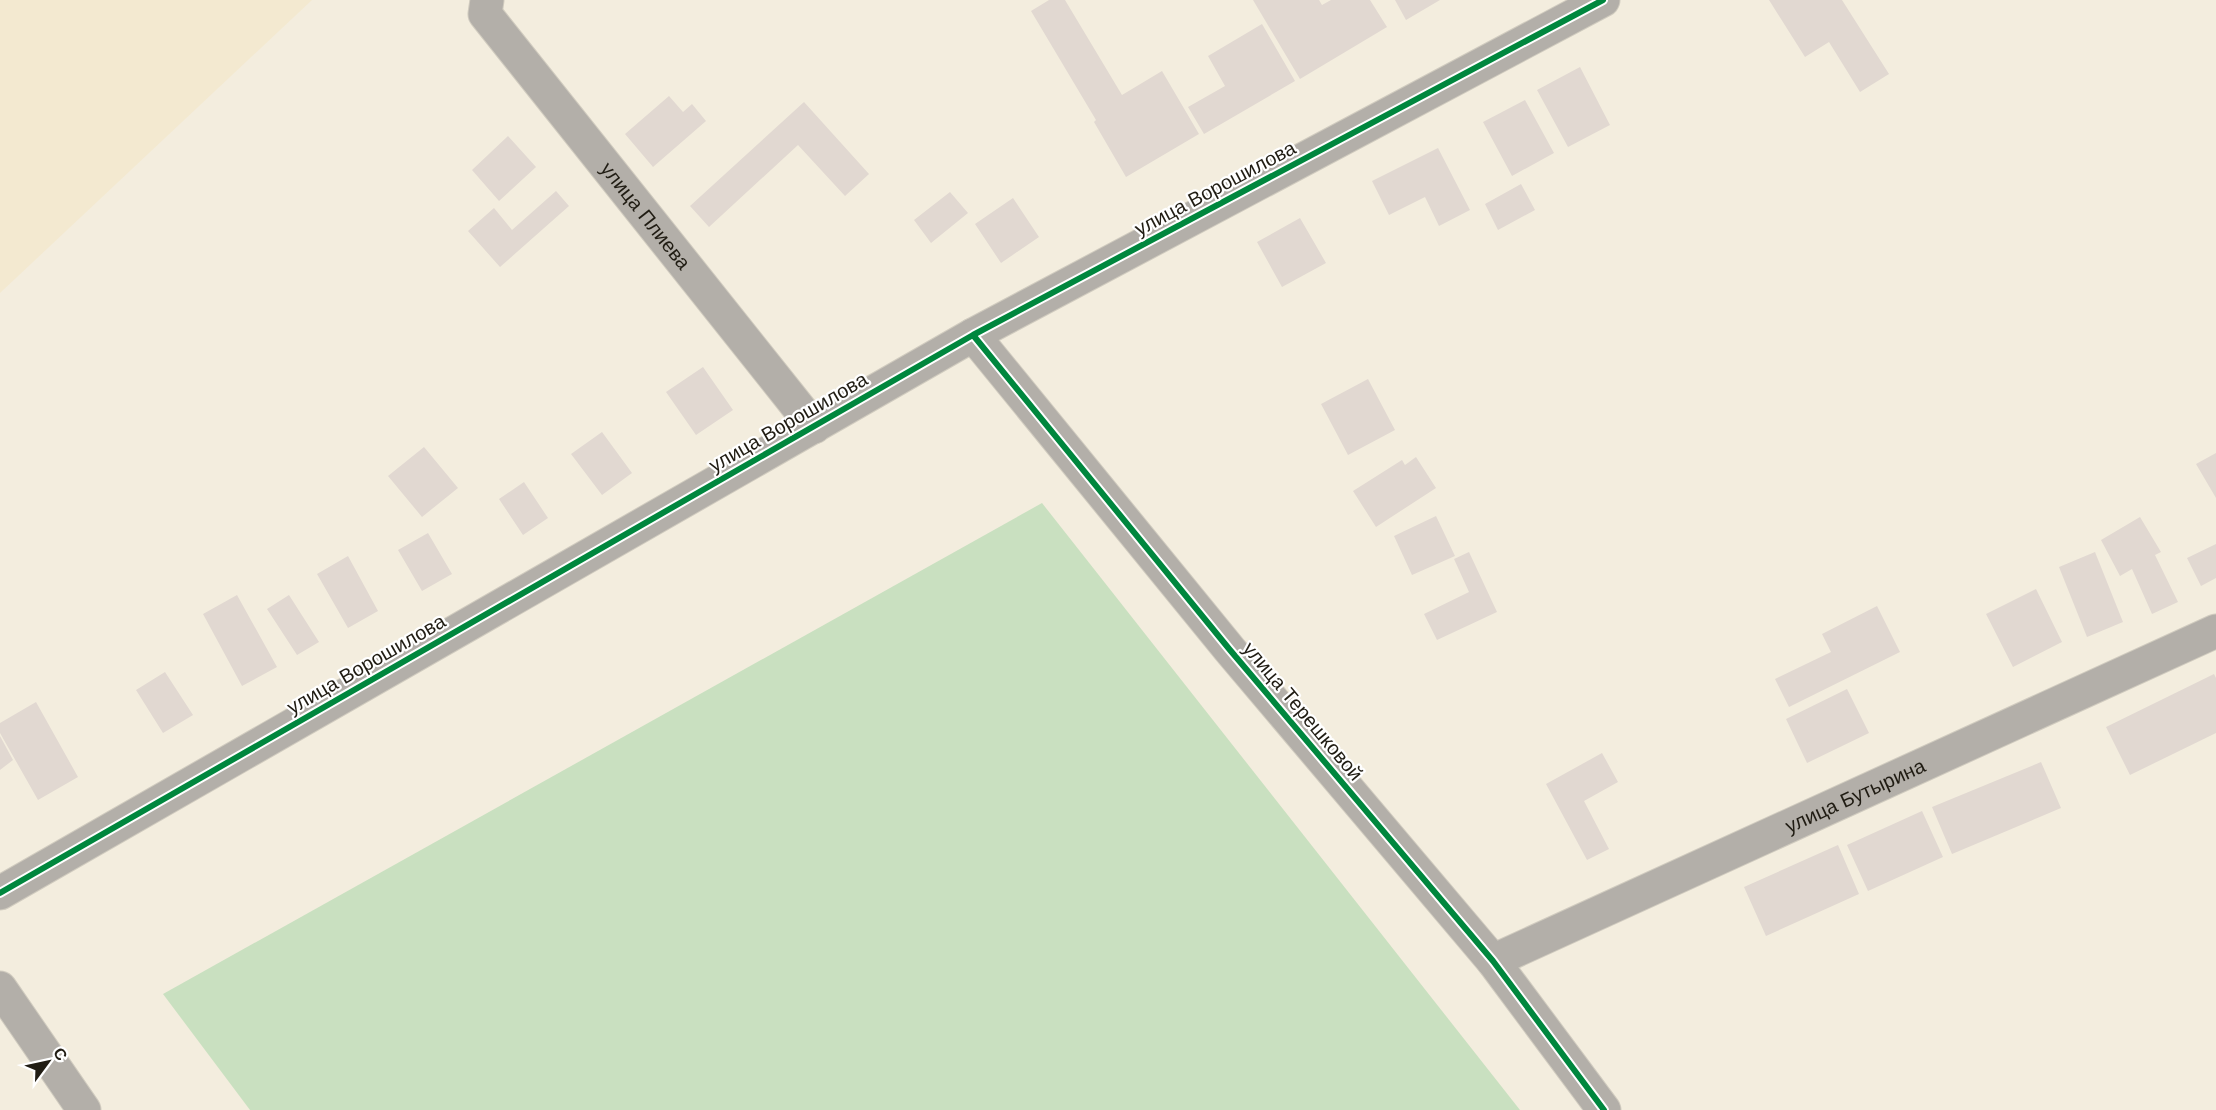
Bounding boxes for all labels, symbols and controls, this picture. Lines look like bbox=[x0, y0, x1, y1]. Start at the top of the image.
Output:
street label: улица Ворошилова bbox=[1131, 136, 1300, 240]
street label: улица Плиева bbox=[596, 158, 695, 274]
street label: улица Ворошилова bbox=[705, 367, 872, 476]
street label: улица Ворошилова bbox=[283, 609, 450, 718]
street label: улица Терешковой bbox=[1239, 637, 1367, 785]
street label: улица Бутырина bbox=[1782, 754, 1929, 837]
north arrow bbox=[18, 1032, 78, 1092]
text: С bbox=[50, 1045, 71, 1064]

